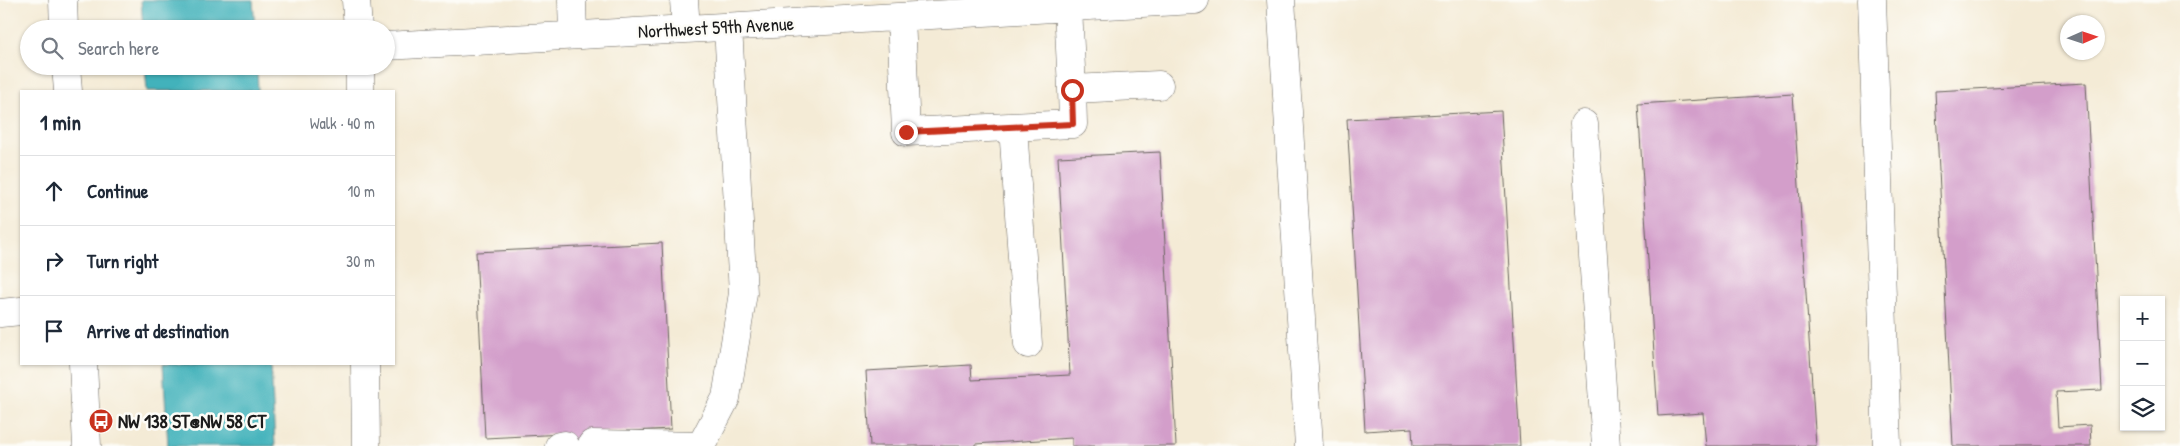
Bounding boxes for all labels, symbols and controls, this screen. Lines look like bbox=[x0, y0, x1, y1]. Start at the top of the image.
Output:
street label: Northwest 59th Avenue bbox=[637, 10, 795, 44]
north arrow bbox=[2060, 15, 2105, 60]
search box bbox=[20, 20, 395, 75]
icon: search bbox=[38, 34, 66, 62]
text: Search here bbox=[78, 35, 159, 61]
route start bbox=[1061, 79, 1084, 102]
text: 1 min bbox=[40, 108, 81, 137]
text: Walk · 40 m bbox=[310, 112, 375, 134]
route end bbox=[895, 121, 918, 144]
icon: ahead bbox=[40, 177, 68, 205]
text: Continue bbox=[87, 178, 148, 204]
text: 10 m bbox=[347, 180, 375, 202]
icon: right bbox=[40, 247, 68, 275]
text: Turn right bbox=[87, 248, 158, 274]
text: 30 m bbox=[346, 250, 375, 272]
map controls bbox=[2120, 296, 2165, 431]
button: + bbox=[2120, 296, 2165, 341]
icon: arrive bbox=[40, 317, 68, 345]
text: Arrive at destination bbox=[87, 318, 229, 344]
button: − bbox=[2120, 341, 2165, 386]
button: layers bbox=[2120, 386, 2165, 431]
bus stop icon: NW 138 ST@NW 58 CT bbox=[88, 408, 114, 434]
place label: NW 138 ST@NW 58 CT bbox=[118, 408, 267, 434]

